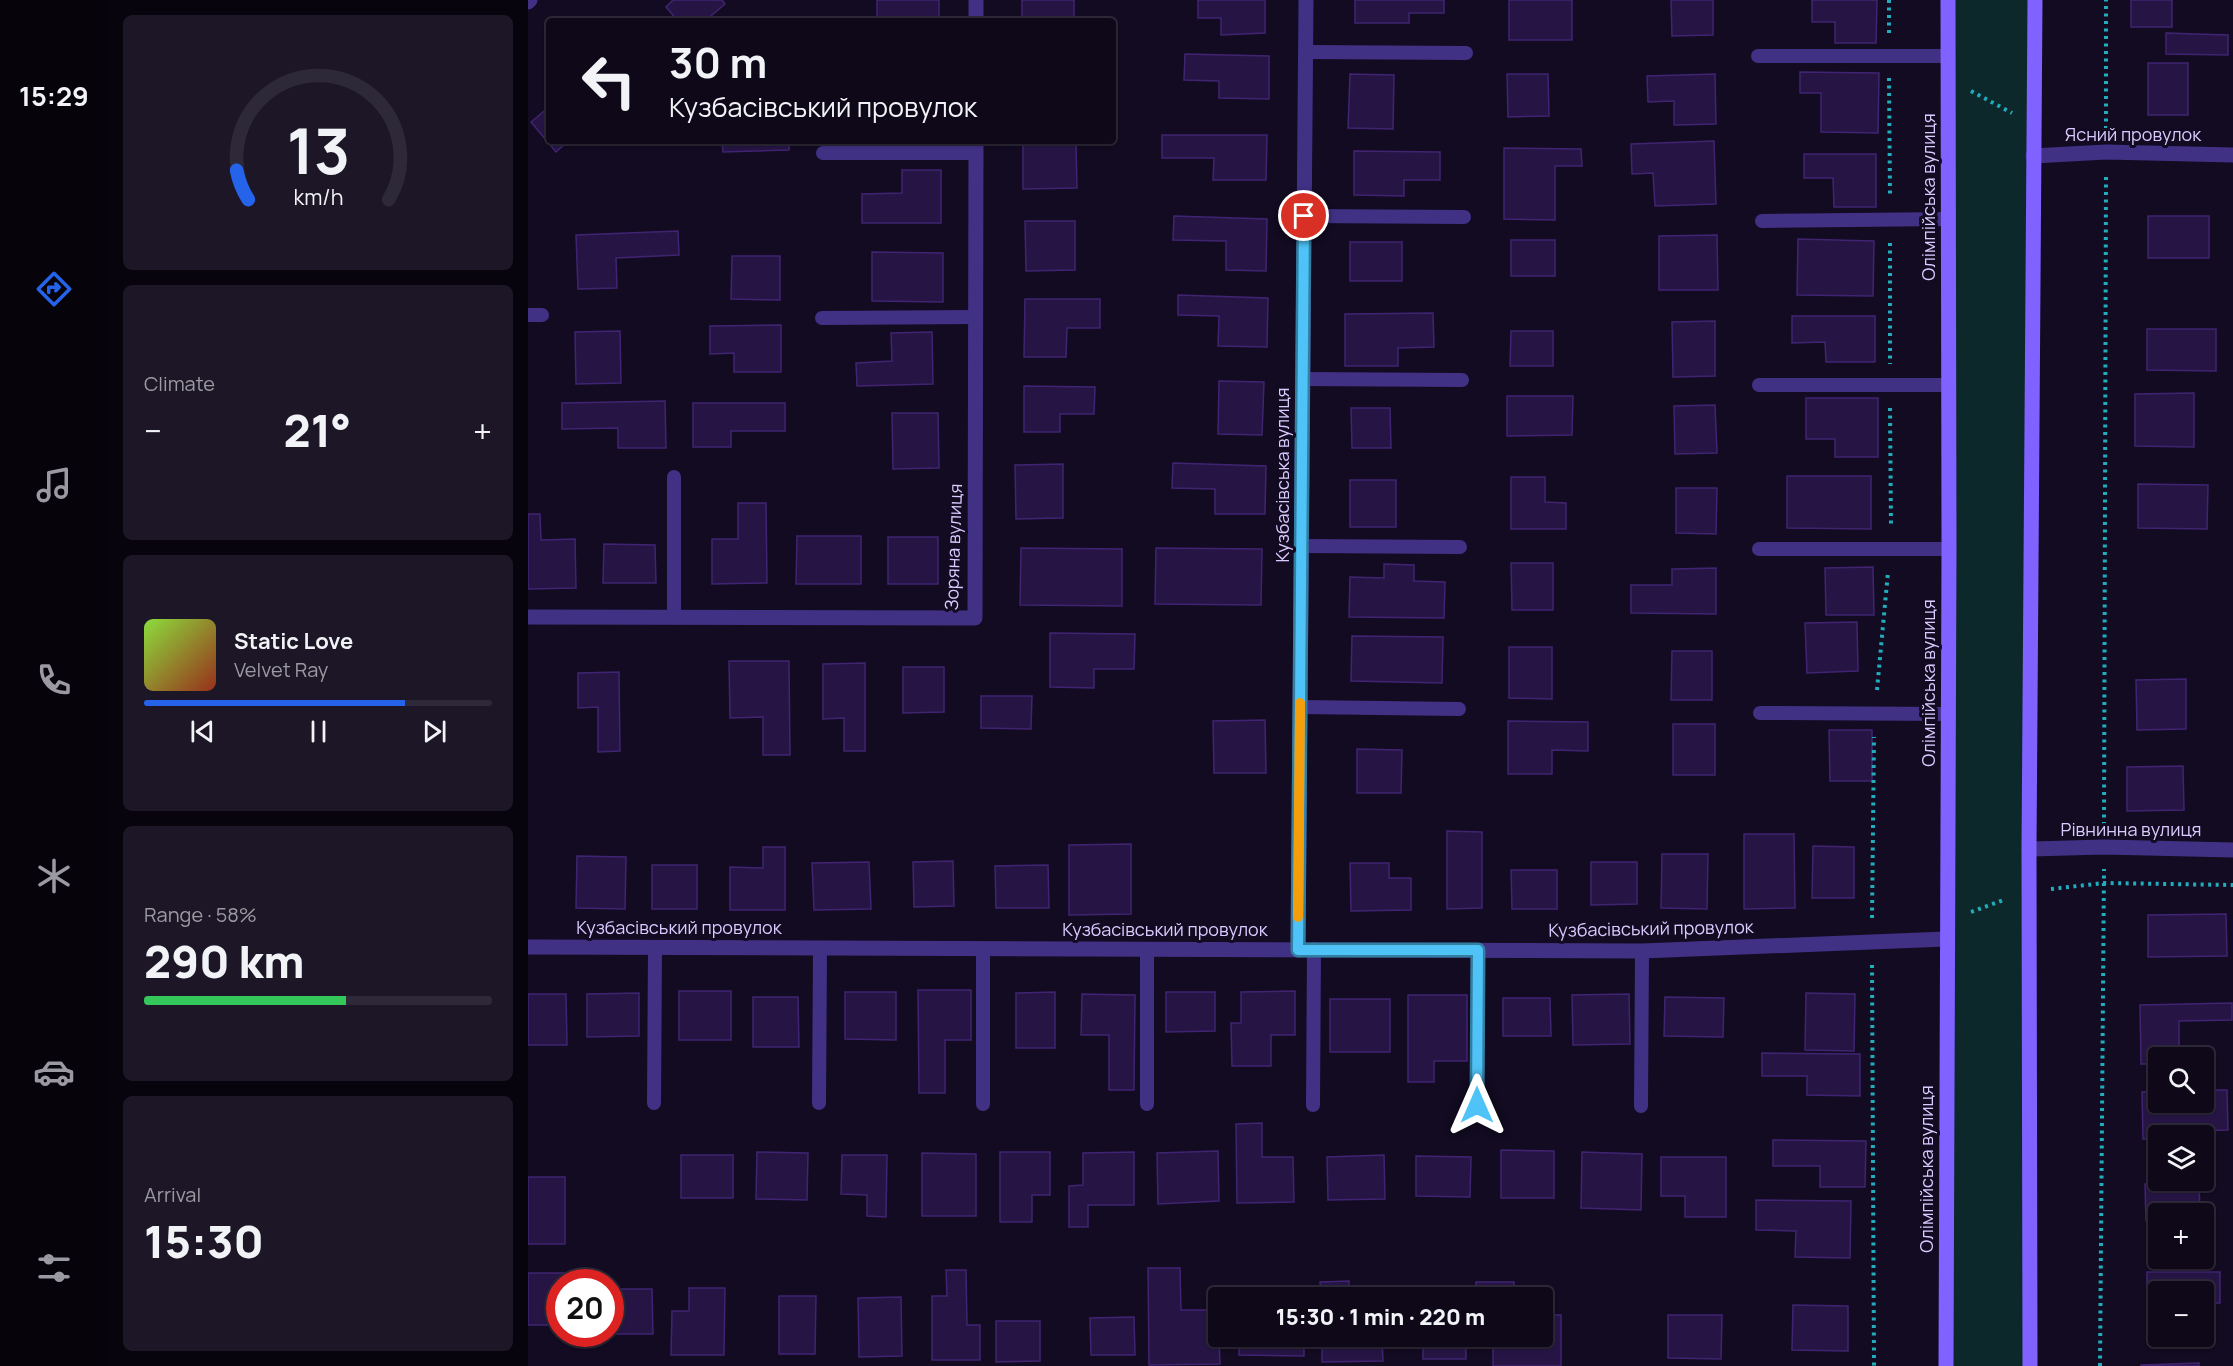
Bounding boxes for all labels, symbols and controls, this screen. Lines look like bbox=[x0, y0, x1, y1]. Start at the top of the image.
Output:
text: 30 m bbox=[669, 33, 767, 91]
icon: left bbox=[570, 42, 648, 120]
text: 15:29 bbox=[19, 77, 89, 114]
text: Кузбасівський провулок bbox=[669, 88, 977, 125]
text: 13 bbox=[286, 107, 350, 193]
street label: Олімпійська вулиця bbox=[1916, 113, 1940, 281]
street label: Ясний провулок bbox=[2065, 122, 2202, 146]
text: km/h bbox=[293, 182, 343, 211]
pin bbox=[1278, 190, 1329, 241]
icon: arrive bbox=[1287, 199, 1320, 232]
icon: directions bbox=[33, 268, 75, 310]
text: Climate bbox=[144, 370, 215, 397]
street label: Кузбасівська вулиця bbox=[1270, 387, 1294, 563]
text: 21° bbox=[283, 399, 351, 461]
text: − bbox=[144, 408, 162, 453]
text: + bbox=[473, 408, 492, 453]
icon: music bbox=[33, 464, 75, 506]
street label: Зоряна вулиця bbox=[939, 483, 967, 611]
street label: Олімпійська вулиця bbox=[1916, 599, 1940, 767]
text: Static Love bbox=[234, 626, 353, 656]
text: Velvet Ray bbox=[234, 656, 328, 683]
icon: phone bbox=[33, 659, 75, 701]
icon: previous bbox=[186, 715, 219, 748]
icon: pause bbox=[302, 715, 335, 748]
icon: next bbox=[418, 715, 451, 748]
street label: Рівнинна вулиця bbox=[2061, 817, 2201, 841]
icon: climate bbox=[33, 855, 75, 897]
text: Range · 58% bbox=[144, 901, 257, 928]
street label: Кузбасівський провулок bbox=[1548, 914, 1755, 942]
street label: Кузбасівський провулок bbox=[576, 915, 783, 939]
street label: Кузбасівський провулок bbox=[1062, 917, 1269, 941]
text: 290 km bbox=[144, 930, 305, 992]
map controls bbox=[2148, 1047, 2214, 1347]
button: search bbox=[2148, 1047, 2214, 1113]
icon: car bbox=[33, 1051, 75, 1093]
position arrow bbox=[1445, 1073, 1509, 1137]
street label: Олімпійська вулиця bbox=[1914, 1085, 1938, 1253]
button: layers bbox=[2148, 1125, 2214, 1191]
text: Arrival bbox=[144, 1181, 201, 1208]
button: + bbox=[2148, 1203, 2214, 1269]
text: 15:30 bbox=[144, 1210, 264, 1272]
icon: filters bbox=[33, 1247, 75, 1289]
speed limit sign: 20 bbox=[546, 1269, 624, 1347]
button: − bbox=[2148, 1281, 2214, 1347]
text: 15:30 · 1 min · 220 m bbox=[1276, 1302, 1485, 1332]

